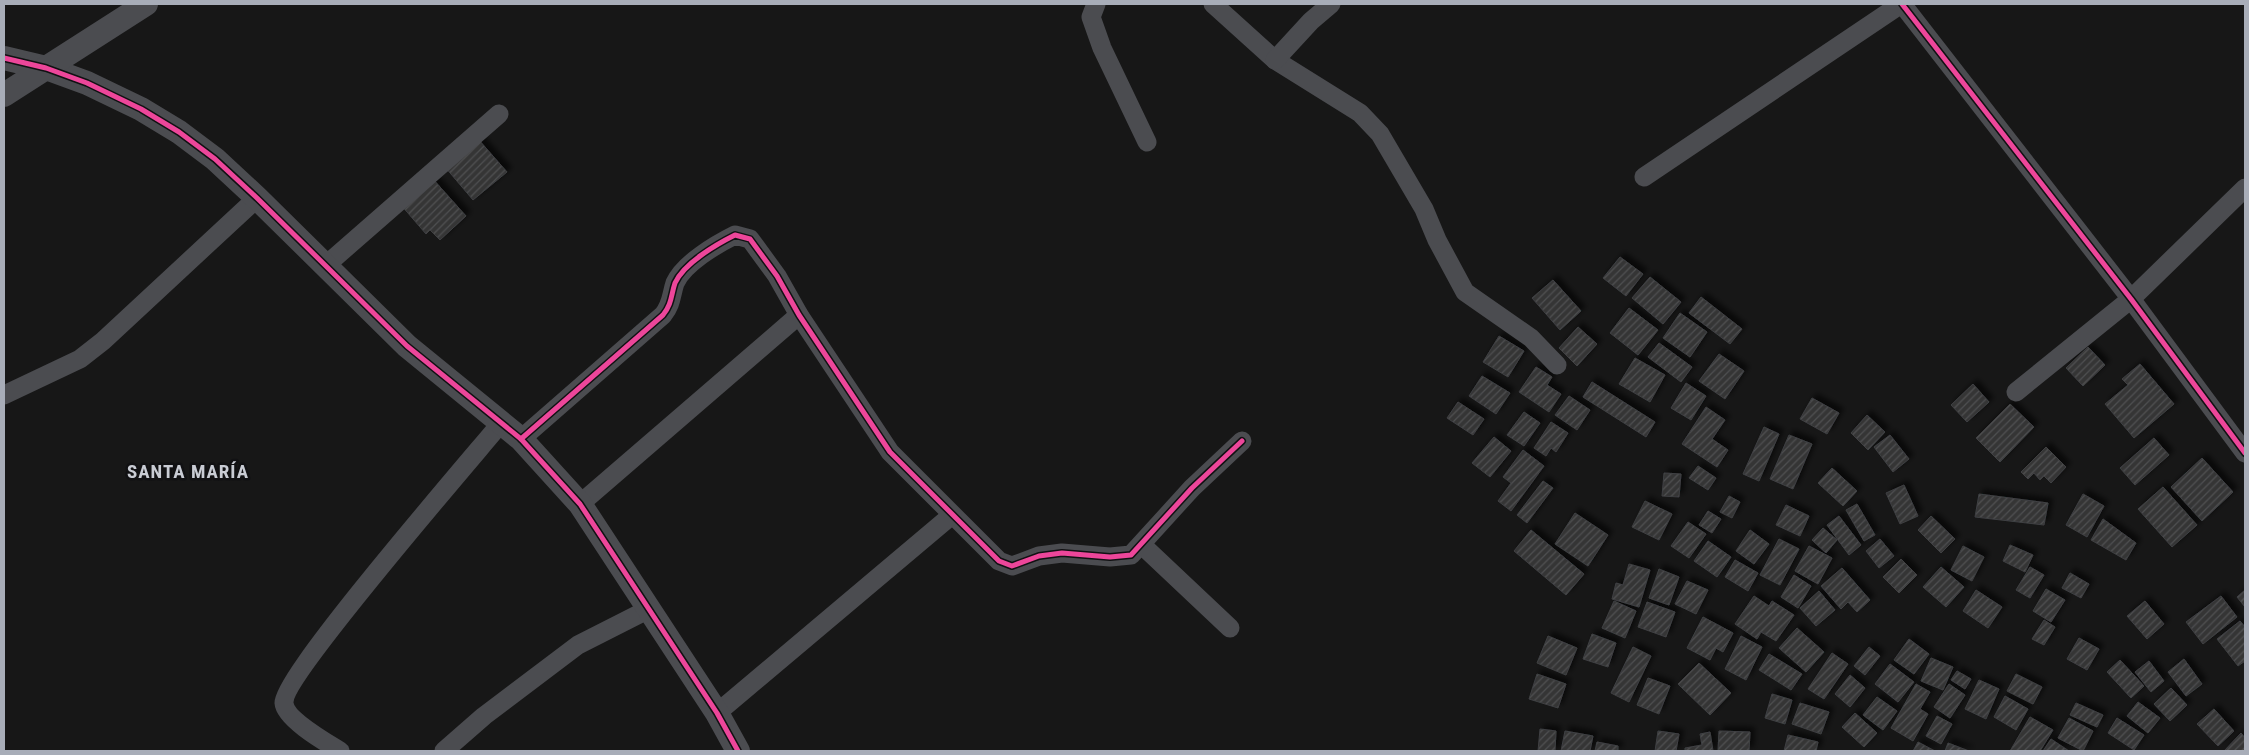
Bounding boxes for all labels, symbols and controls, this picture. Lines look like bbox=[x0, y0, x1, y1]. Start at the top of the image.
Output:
district label: SANTA MARÍA bbox=[127, 460, 249, 483]

